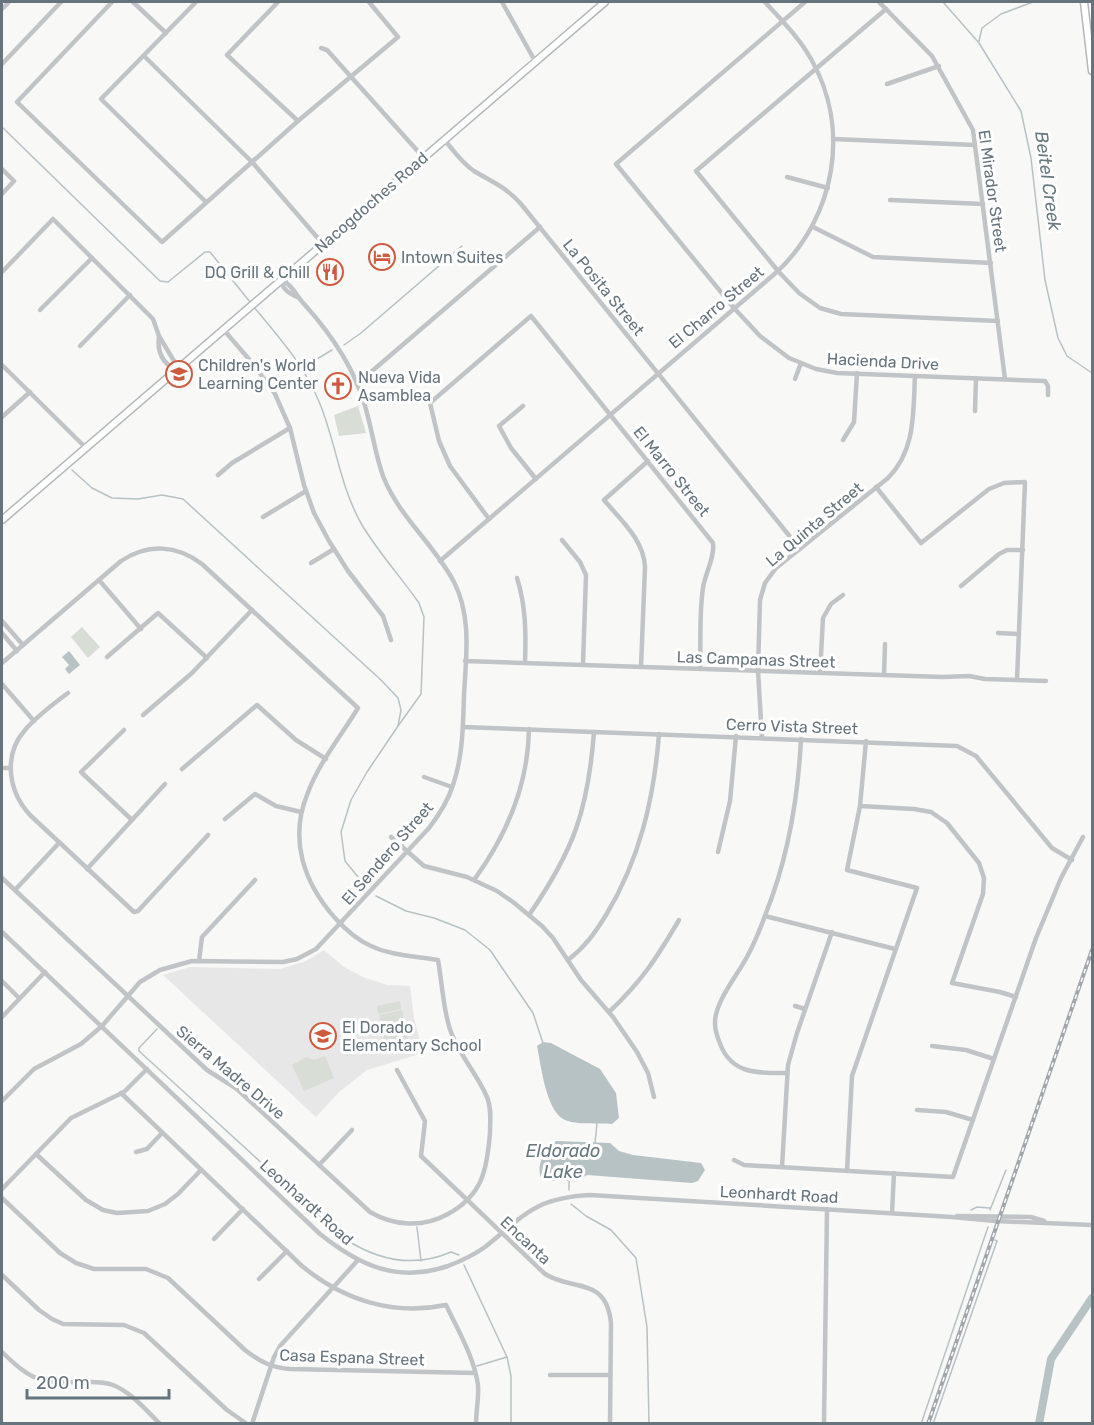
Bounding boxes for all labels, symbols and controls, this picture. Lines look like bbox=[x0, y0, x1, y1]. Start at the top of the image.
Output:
street label: El Mirador Street bbox=[975, 129, 1011, 254]
water label: Beitel Creek bbox=[1030, 130, 1066, 233]
street label: Nacogdoches Road bbox=[311, 148, 432, 257]
street label: La Posita Street bbox=[559, 235, 648, 339]
hotel icon: Intown Suites bbox=[367, 242, 397, 272]
place label: Intown Suites bbox=[401, 248, 503, 267]
restaurant icon: DQ Grill & Chill bbox=[315, 257, 345, 287]
street label: El Charro Street bbox=[665, 262, 768, 353]
place label: DQ Grill & Chill bbox=[205, 263, 310, 282]
street label: Hacienda Drive bbox=[826, 349, 940, 374]
place label: Children's World Learning Center bbox=[198, 356, 318, 393]
school or university icon: Children's World Learning Center bbox=[164, 359, 194, 389]
place label: Nueva Vida Asamblea bbox=[358, 368, 441, 405]
church icon: Nueva Vida Asamblea bbox=[323, 371, 353, 401]
street label: El Marro Street bbox=[629, 422, 714, 520]
street label: La Quinta Street bbox=[762, 478, 867, 571]
street label: Las Campanas Street bbox=[676, 647, 836, 672]
street label: Cerro Vista Street bbox=[726, 715, 858, 738]
street label: El Sendero Street bbox=[338, 798, 437, 909]
place label: El Dorado Elementary School bbox=[342, 1018, 482, 1055]
street label: Sierra Madre Drive bbox=[173, 1021, 289, 1123]
school or university icon: El Dorado Elementary School bbox=[308, 1021, 338, 1051]
water label: Eldorado Lake bbox=[526, 1140, 600, 1183]
street label: Leonhardt Road bbox=[256, 1156, 357, 1249]
street label: Leonhardt Road bbox=[719, 1182, 839, 1207]
street label: Encanta bbox=[497, 1212, 555, 1268]
street label: Casa Espana Street bbox=[279, 1345, 425, 1370]
scale bar bbox=[27, 1362, 170, 1400]
text: 200 m bbox=[36, 1372, 90, 1394]

